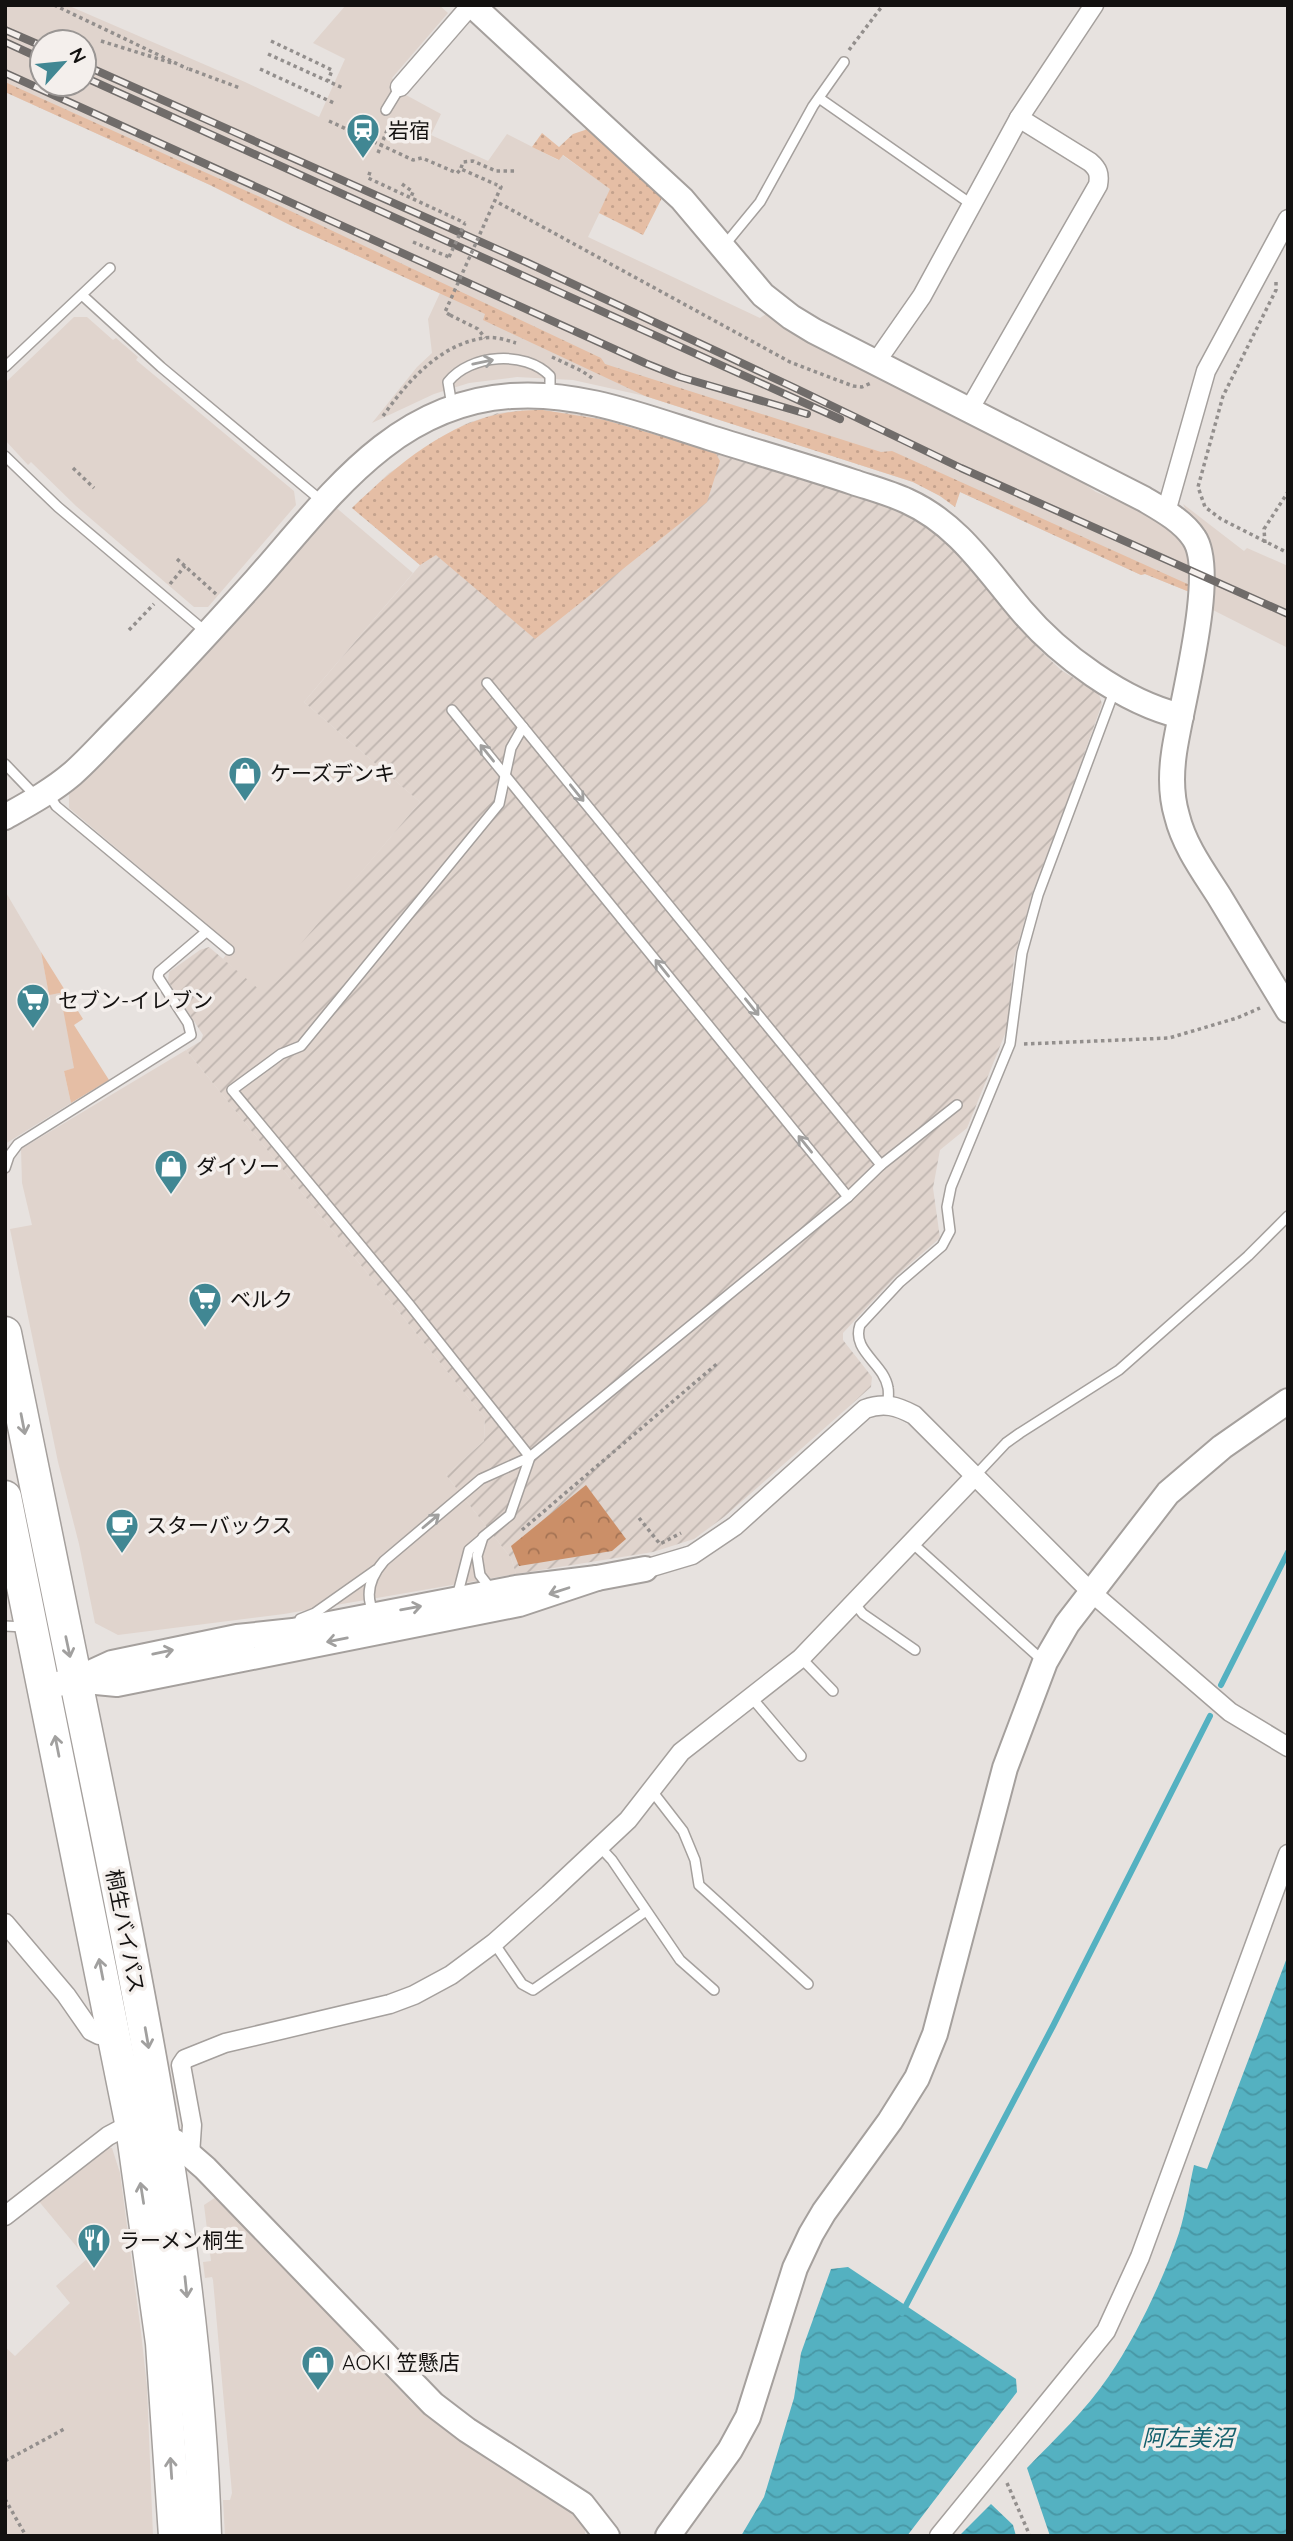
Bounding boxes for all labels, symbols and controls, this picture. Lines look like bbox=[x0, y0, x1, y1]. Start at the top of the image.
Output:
north arrow bbox=[28, 28, 98, 98]
text: N bbox=[64, 44, 92, 67]
station icon: 岩宿 bbox=[344, 111, 382, 160]
place label: 岩宿 bbox=[388, 117, 430, 143]
one-way arrow bbox=[472, 355, 494, 368]
one-way arrow bbox=[480, 745, 495, 763]
shop icon: ケーズデンキ bbox=[226, 754, 264, 803]
place label: ケーズデンキ bbox=[270, 760, 395, 786]
one-way arrow bbox=[569, 783, 584, 801]
one-way arrow bbox=[654, 959, 669, 977]
supermarket icon: セブン-イレブン bbox=[14, 981, 52, 1030]
place label: セブン-イレブン bbox=[58, 987, 213, 1013]
one-way arrow bbox=[744, 997, 760, 1015]
one-way arrow bbox=[797, 1136, 813, 1154]
shop icon: ダイソー bbox=[152, 1147, 190, 1196]
place label: ダイソー bbox=[196, 1153, 280, 1179]
supermarket icon: ベルク bbox=[186, 1280, 224, 1329]
place label: ベルク bbox=[230, 1286, 293, 1312]
one-way arrow bbox=[17, 1412, 31, 1435]
cafe icon: スターバックス bbox=[103, 1506, 141, 1555]
place label: スターバックス bbox=[146, 1512, 292, 1538]
one-way arrow bbox=[422, 1513, 440, 1529]
one-way arrow bbox=[549, 1586, 571, 1598]
one-way arrow bbox=[399, 1601, 422, 1615]
one-way arrow bbox=[326, 1633, 349, 1647]
one-way arrow bbox=[62, 1635, 76, 1658]
one-way arrow bbox=[151, 1645, 174, 1659]
one-way arrow bbox=[49, 1735, 63, 1758]
street label: 桐生バイパス bbox=[101, 1867, 151, 1995]
one-way arrow bbox=[93, 1958, 107, 1981]
one-way arrow bbox=[141, 2026, 155, 2049]
one-way arrow bbox=[136, 2182, 149, 2205]
restaurant icon: ラーメン桐生 bbox=[75, 2221, 113, 2270]
place label: ラーメン桐生 bbox=[119, 2227, 244, 2253]
one-way arrow bbox=[179, 2275, 192, 2298]
shop icon: AOKI 笠懸店 bbox=[299, 2343, 337, 2392]
place label: AOKI 笠懸店 bbox=[342, 2349, 460, 2375]
water label: 阿左美沼 bbox=[1142, 2423, 1237, 2452]
one-way arrow bbox=[165, 2456, 178, 2479]

